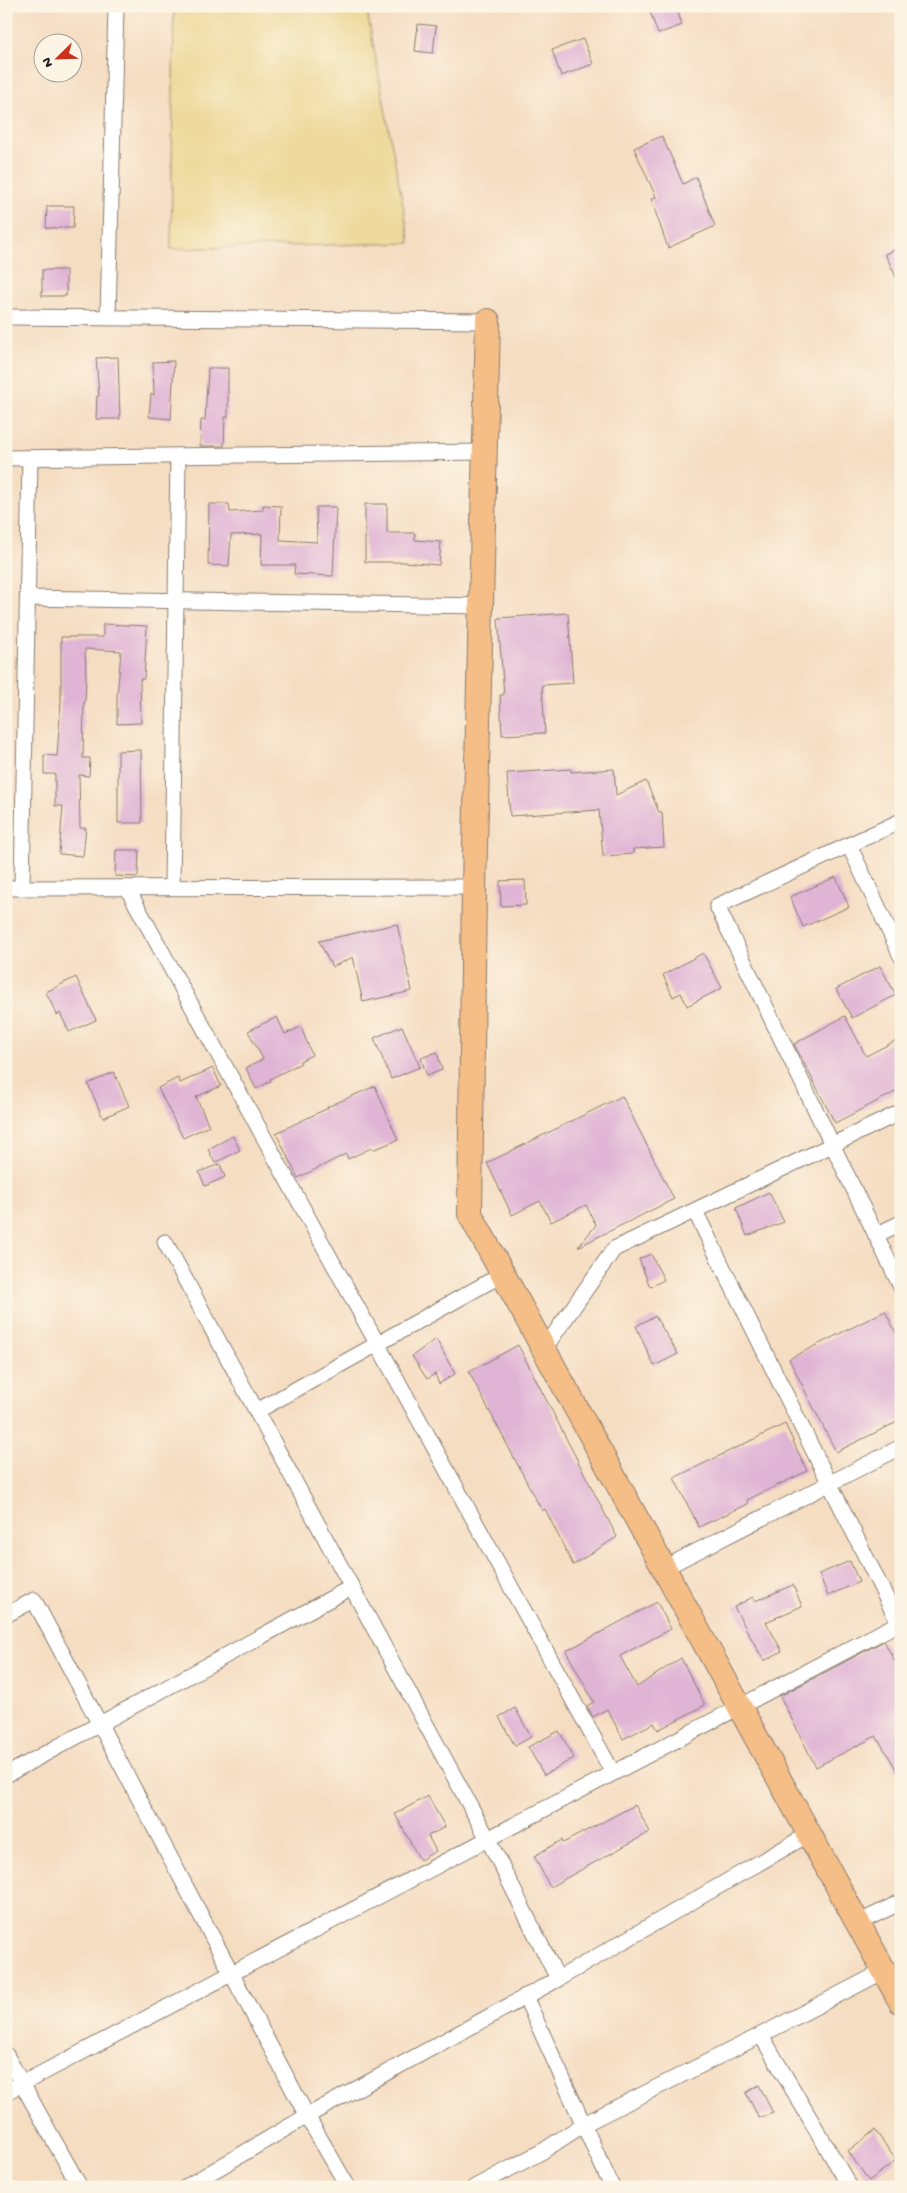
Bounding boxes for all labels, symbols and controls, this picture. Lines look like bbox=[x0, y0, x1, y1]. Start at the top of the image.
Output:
north arrow bbox=[32, 32, 82, 82]
text: N bbox=[39, 55, 58, 70]

